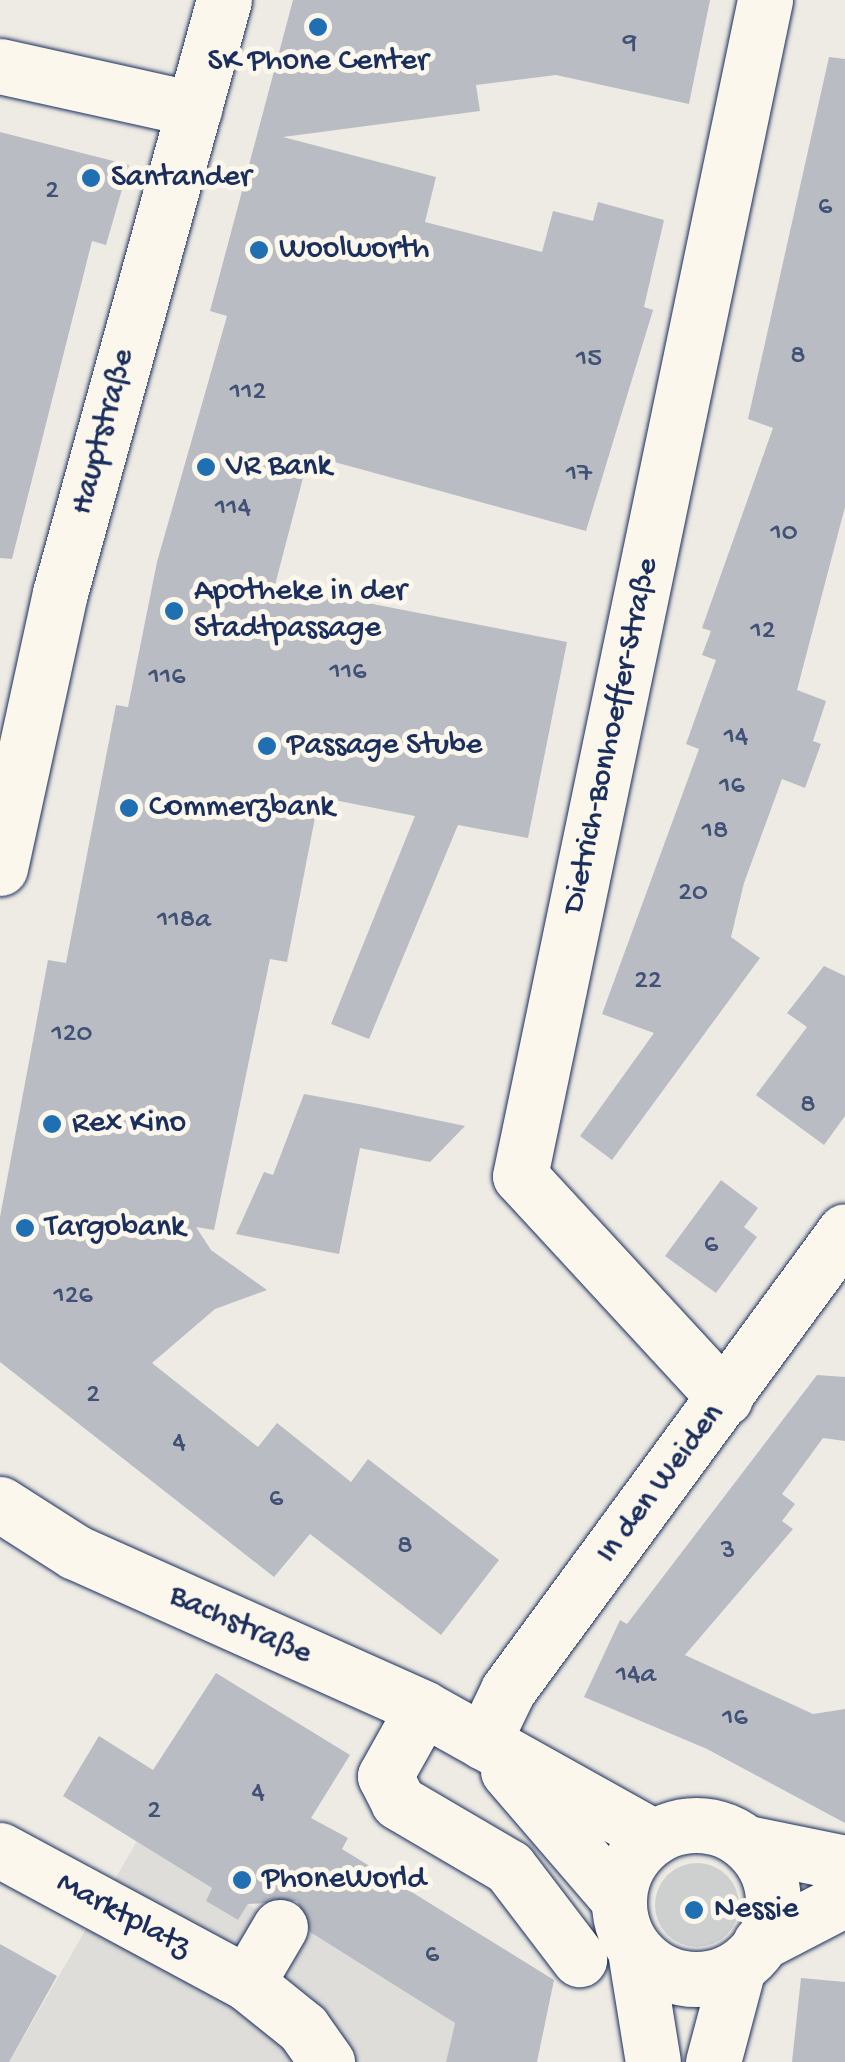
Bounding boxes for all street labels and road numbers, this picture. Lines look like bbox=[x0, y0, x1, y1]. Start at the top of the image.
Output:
street label: Hauptstraße bbox=[63, 345, 145, 519]
street label: Dietrich-Bonhoeffer-Straße bbox=[556, 555, 668, 917]
street label: In den Weiden bbox=[589, 1397, 733, 1571]
street label: Bachstraße bbox=[163, 1578, 317, 1674]
street label: Marktplatz bbox=[49, 1865, 197, 1967]

